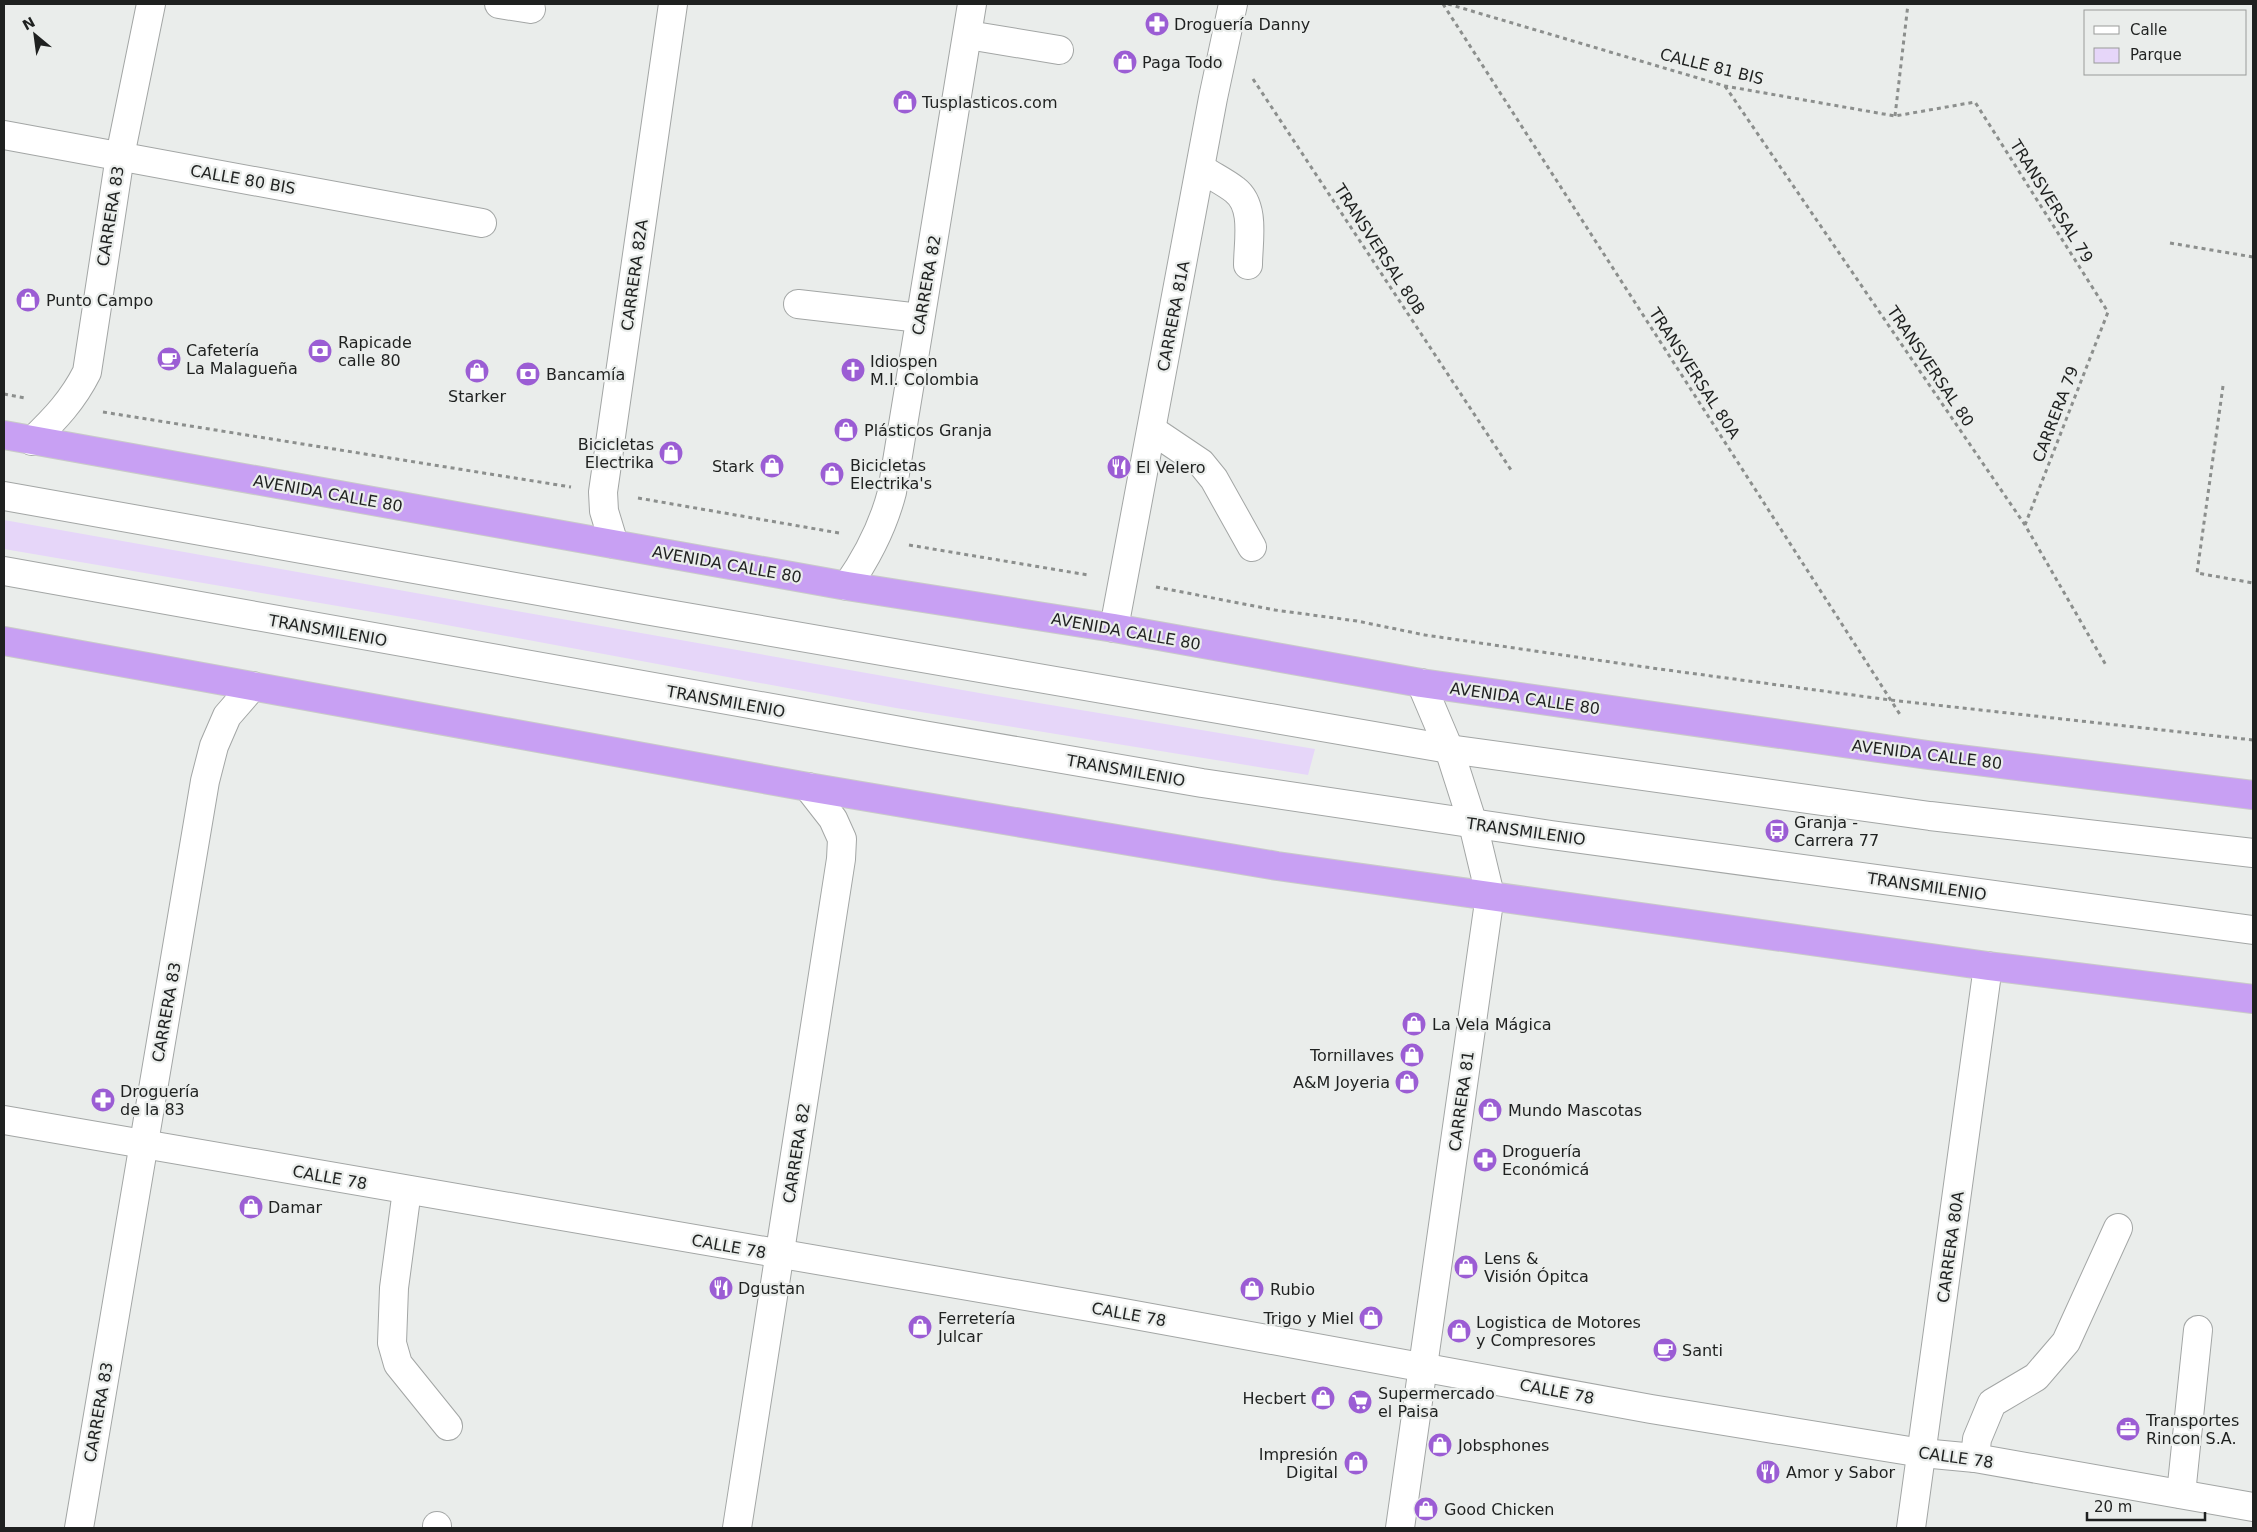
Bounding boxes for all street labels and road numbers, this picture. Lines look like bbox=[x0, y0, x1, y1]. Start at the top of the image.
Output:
street label: CALLE 81 BIS bbox=[1658, 44, 1766, 89]
street label: TRANSVERSAL 79 bbox=[2006, 135, 2097, 266]
street label: CALLE 80 BIS bbox=[189, 161, 297, 198]
street label: CARRERA 83 bbox=[93, 165, 128, 268]
street label: TRANSVERSAL 80B bbox=[1330, 179, 1429, 318]
street label: CARRERA 82A bbox=[617, 218, 652, 332]
street label: CARRERA 82 bbox=[908, 234, 945, 337]
street label: CARRERA 81A bbox=[1153, 259, 1194, 373]
street label: TRANSVERSAL 80 bbox=[1883, 302, 1978, 430]
street label: TRANSVERSAL 80A bbox=[1645, 303, 1744, 442]
street label: CARRERA 79 bbox=[2028, 363, 2082, 465]
street label: AVENIDA CALLE 80 bbox=[252, 471, 404, 516]
street label: AVENIDA CALLE 80 bbox=[651, 542, 803, 587]
street label: AVENIDA CALLE 80 bbox=[1050, 609, 1202, 654]
street label: TRANSMILENIO bbox=[266, 611, 389, 650]
street label: AVENIDA CALLE 80 bbox=[1449, 679, 1601, 718]
street label: TRANSMILENIO bbox=[664, 682, 787, 721]
street label: AVENIDA CALLE 80 bbox=[1851, 736, 2003, 773]
street label: TRANSMILENIO bbox=[1064, 751, 1187, 790]
street label: TRANSMILENIO bbox=[1464, 814, 1587, 849]
street label: TRANSMILENIO bbox=[1865, 869, 1988, 904]
street label: CARRERA 83 bbox=[148, 961, 185, 1064]
street label: CARRERA 81 bbox=[1445, 1050, 1478, 1153]
street label: CARRERA 82 bbox=[779, 1102, 814, 1205]
street label: CALLE 78 bbox=[291, 1162, 369, 1193]
street label: CARRERA 80A bbox=[1933, 1190, 1968, 1304]
street label: CALLE 78 bbox=[690, 1231, 768, 1262]
street label: CALLE 78 bbox=[1090, 1299, 1168, 1330]
street label: CARRERA 83 bbox=[80, 1361, 117, 1464]
street label: CALLE 78 bbox=[1518, 1375, 1596, 1408]
street label: CALLE 78 bbox=[1917, 1443, 1995, 1472]

